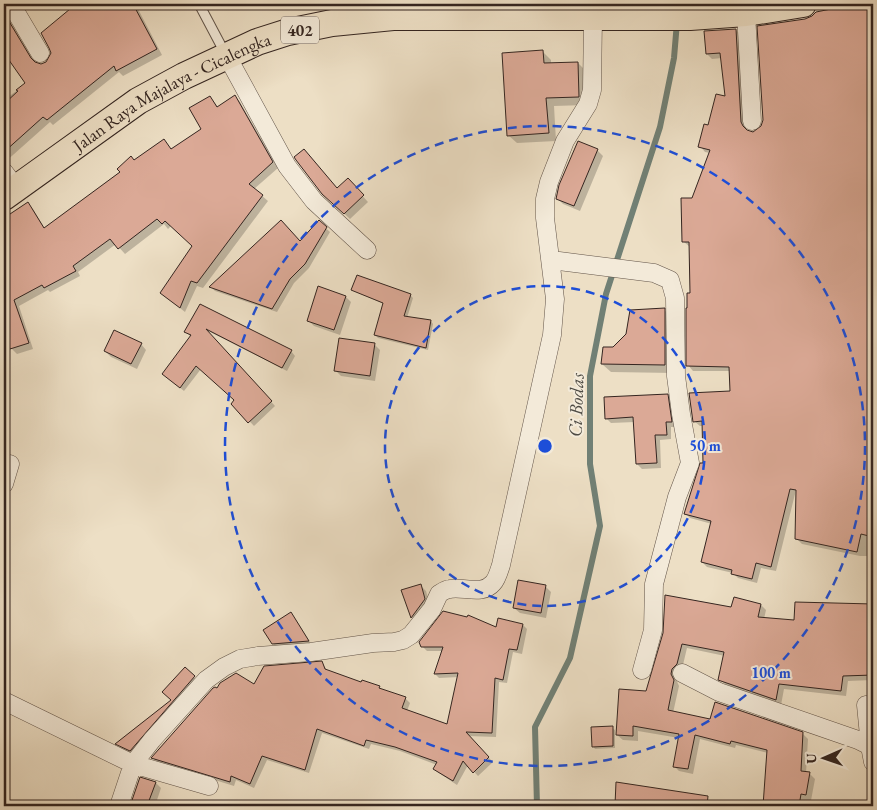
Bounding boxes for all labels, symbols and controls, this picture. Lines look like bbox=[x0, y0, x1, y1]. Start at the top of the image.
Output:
road number: 402 bbox=[281, 16, 319, 44]
street label: Jalan Raya Majalaya - Cicalengka bbox=[66, 27, 274, 157]
water label: Ci Bodas bbox=[562, 372, 590, 437]
text: 50 m bbox=[689, 436, 721, 455]
centre of rings bbox=[536, 437, 554, 455]
text: 100 m bbox=[751, 663, 791, 682]
north arrow bbox=[800, 732, 850, 782]
text: U bbox=[802, 752, 820, 764]

